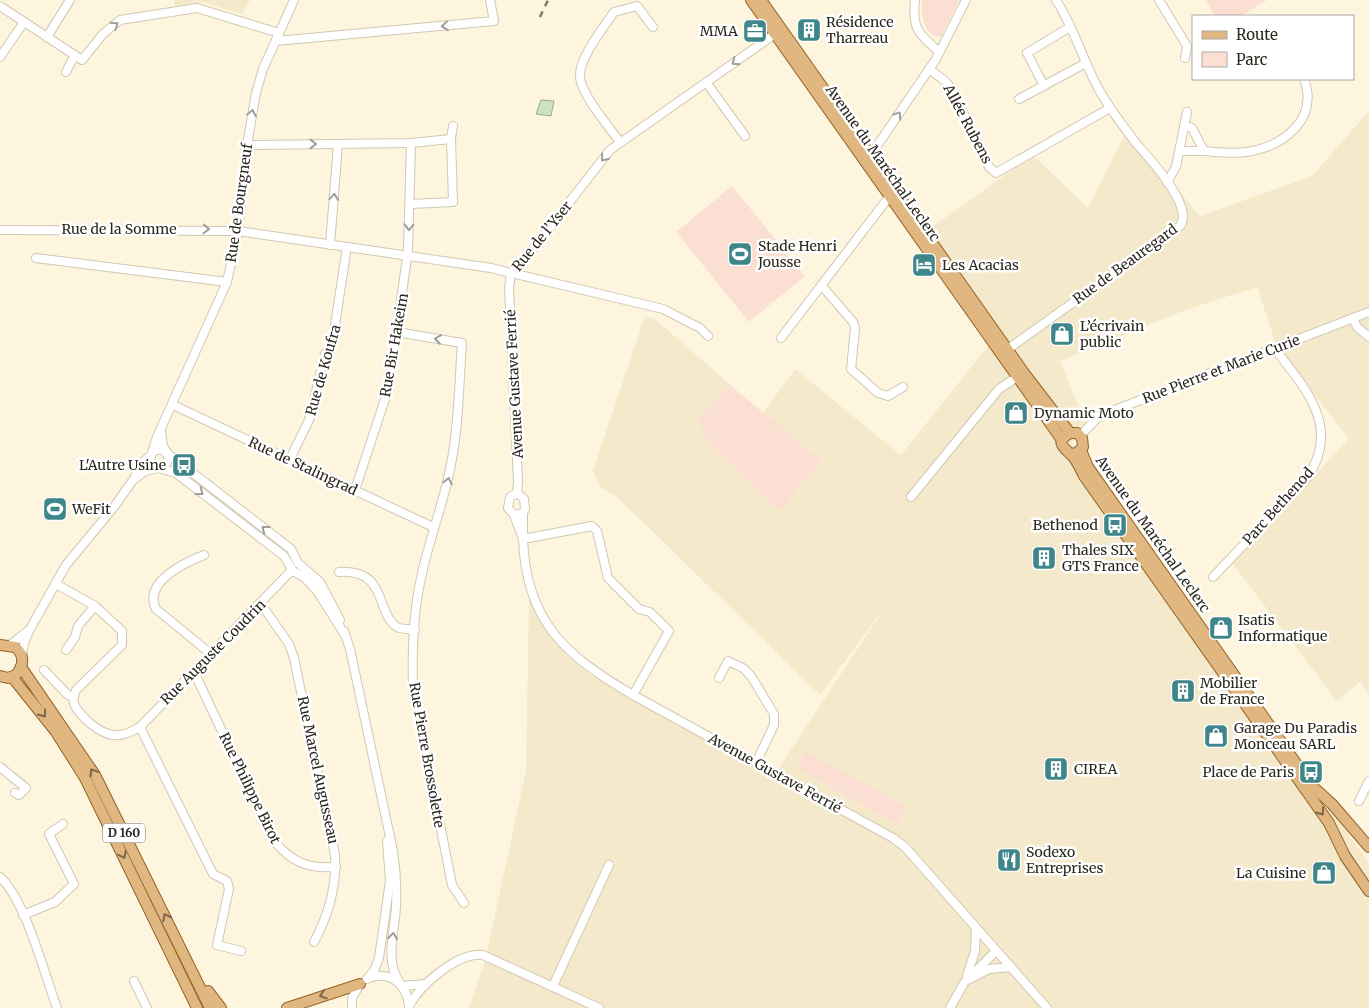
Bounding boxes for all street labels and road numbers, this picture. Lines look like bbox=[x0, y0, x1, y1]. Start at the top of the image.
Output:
street label: Avenue du Maréchal Leclerc bbox=[821, 80, 944, 245]
street label: Allée Rubens bbox=[939, 80, 996, 167]
street label: Rue de Bourgneuf bbox=[222, 142, 256, 264]
street label: Rue de l’Yser bbox=[508, 197, 576, 275]
street label: Rue de la Somme bbox=[62, 220, 176, 238]
street label: Rue de Beauregard bbox=[1069, 220, 1181, 308]
street label: Rue Bir Hakeim bbox=[376, 292, 412, 398]
street label: Avenue Gustave Ferrié bbox=[501, 309, 527, 460]
street label: Rue de Koufra bbox=[301, 322, 345, 418]
street label: Rue Pierre et Marie Curie bbox=[1140, 331, 1302, 407]
street label: Rue de Stalingrad bbox=[246, 433, 361, 499]
street label: Avenue du Maréchal Leclerc bbox=[1091, 451, 1214, 616]
street label: Parc Bethenod bbox=[1239, 463, 1318, 548]
street label: Rue Auguste Coudrin bbox=[157, 596, 269, 708]
street label: Rue Pierre Brossolette bbox=[405, 681, 449, 829]
street label: Rue Marcel Augusseau bbox=[294, 694, 343, 846]
street label: Avenue Gustave Ferrié bbox=[704, 728, 845, 817]
street label: Rue Philippe Birot bbox=[215, 729, 285, 847]
road number: D 160 bbox=[103, 824, 145, 842]

